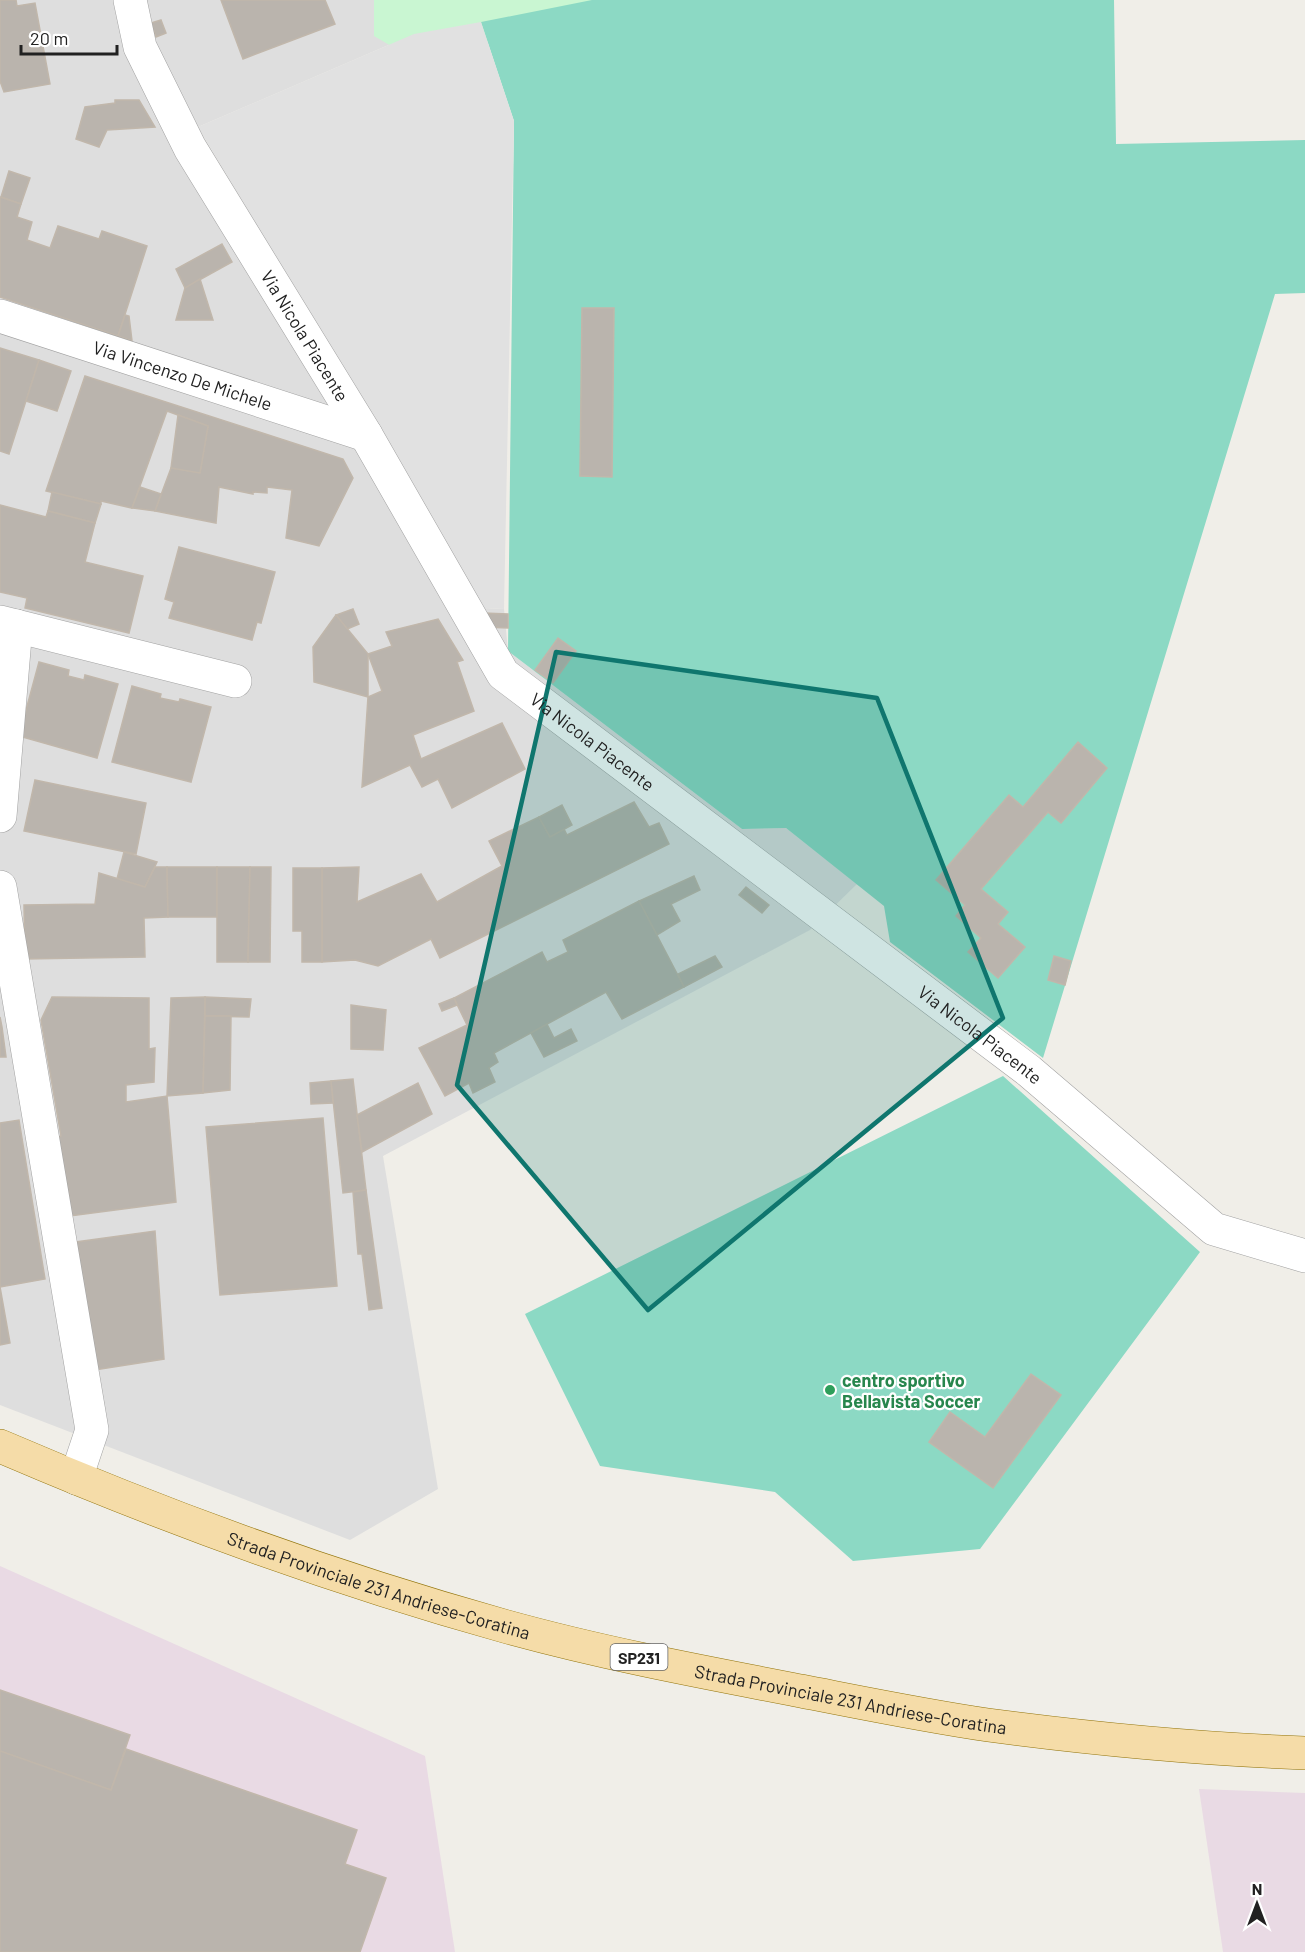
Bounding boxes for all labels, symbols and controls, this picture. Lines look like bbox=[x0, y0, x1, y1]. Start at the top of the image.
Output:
scale bar bbox=[21, 18, 117, 56]
text: 20 m bbox=[30, 27, 68, 49]
street label: Via Nicola Piacente bbox=[257, 266, 354, 405]
street label: Via Vincenzo De Michele bbox=[90, 336, 275, 415]
street label: Via Nicola Piacente bbox=[526, 688, 659, 795]
street label: Via Nicola Piacente bbox=[914, 980, 1047, 1088]
place label: centro sportivo Bellavista Soccer bbox=[842, 1369, 981, 1412]
marker: centro sportivo Bellavista Soccer bbox=[823, 1383, 837, 1397]
street label: Strada Provinciale 231 Andriese-Coratina bbox=[224, 1527, 533, 1644]
road number: SP231 bbox=[610, 1644, 668, 1670]
street label: Strada Provinciale 231 Andriese-Coratina bbox=[693, 1660, 1008, 1738]
north arrow bbox=[1227, 1874, 1287, 1934]
text: N bbox=[1252, 1879, 1262, 1898]

